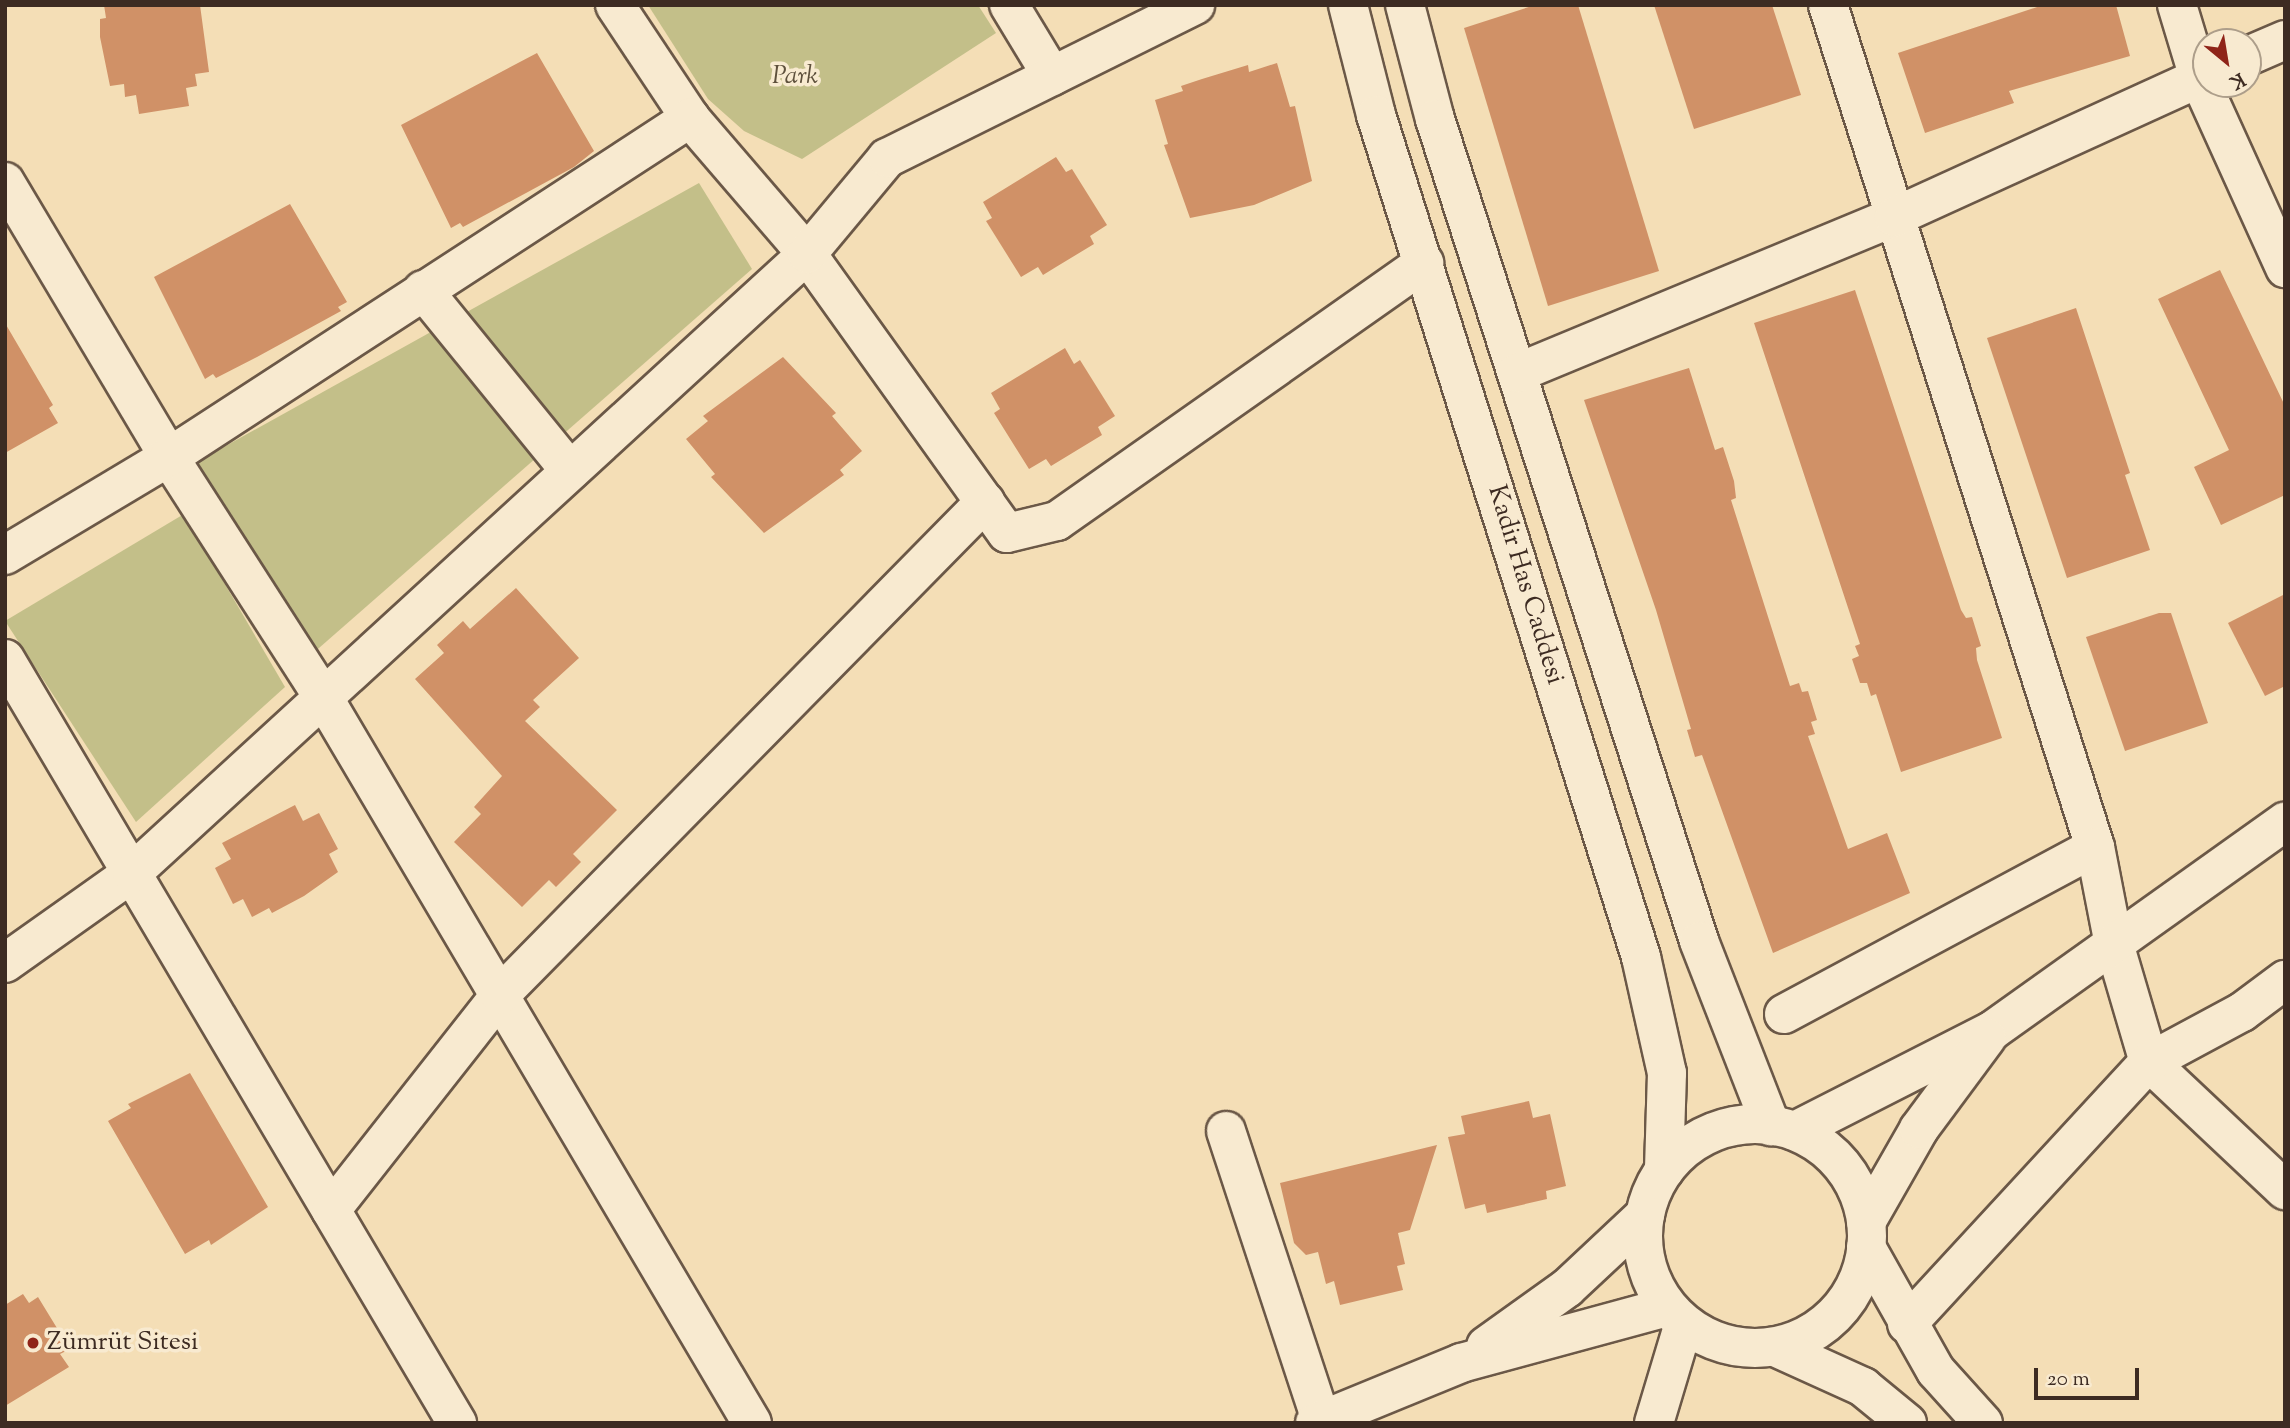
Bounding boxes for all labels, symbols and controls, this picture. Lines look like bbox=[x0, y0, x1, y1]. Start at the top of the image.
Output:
north arrow bbox=[2192, 28, 2262, 98]
park label: Park bbox=[772, 61, 818, 93]
text: K bbox=[2224, 65, 2249, 95]
street label: Kadir Has Caddesi bbox=[1480, 482, 1570, 688]
place label: Zümrüt Sitesi bbox=[47, 1327, 198, 1359]
marker: Zümrüt Sitesi bbox=[25, 1335, 41, 1351]
scale bar bbox=[2038, 1354, 2143, 1398]
text: 20 m bbox=[2047, 1365, 2090, 1395]

